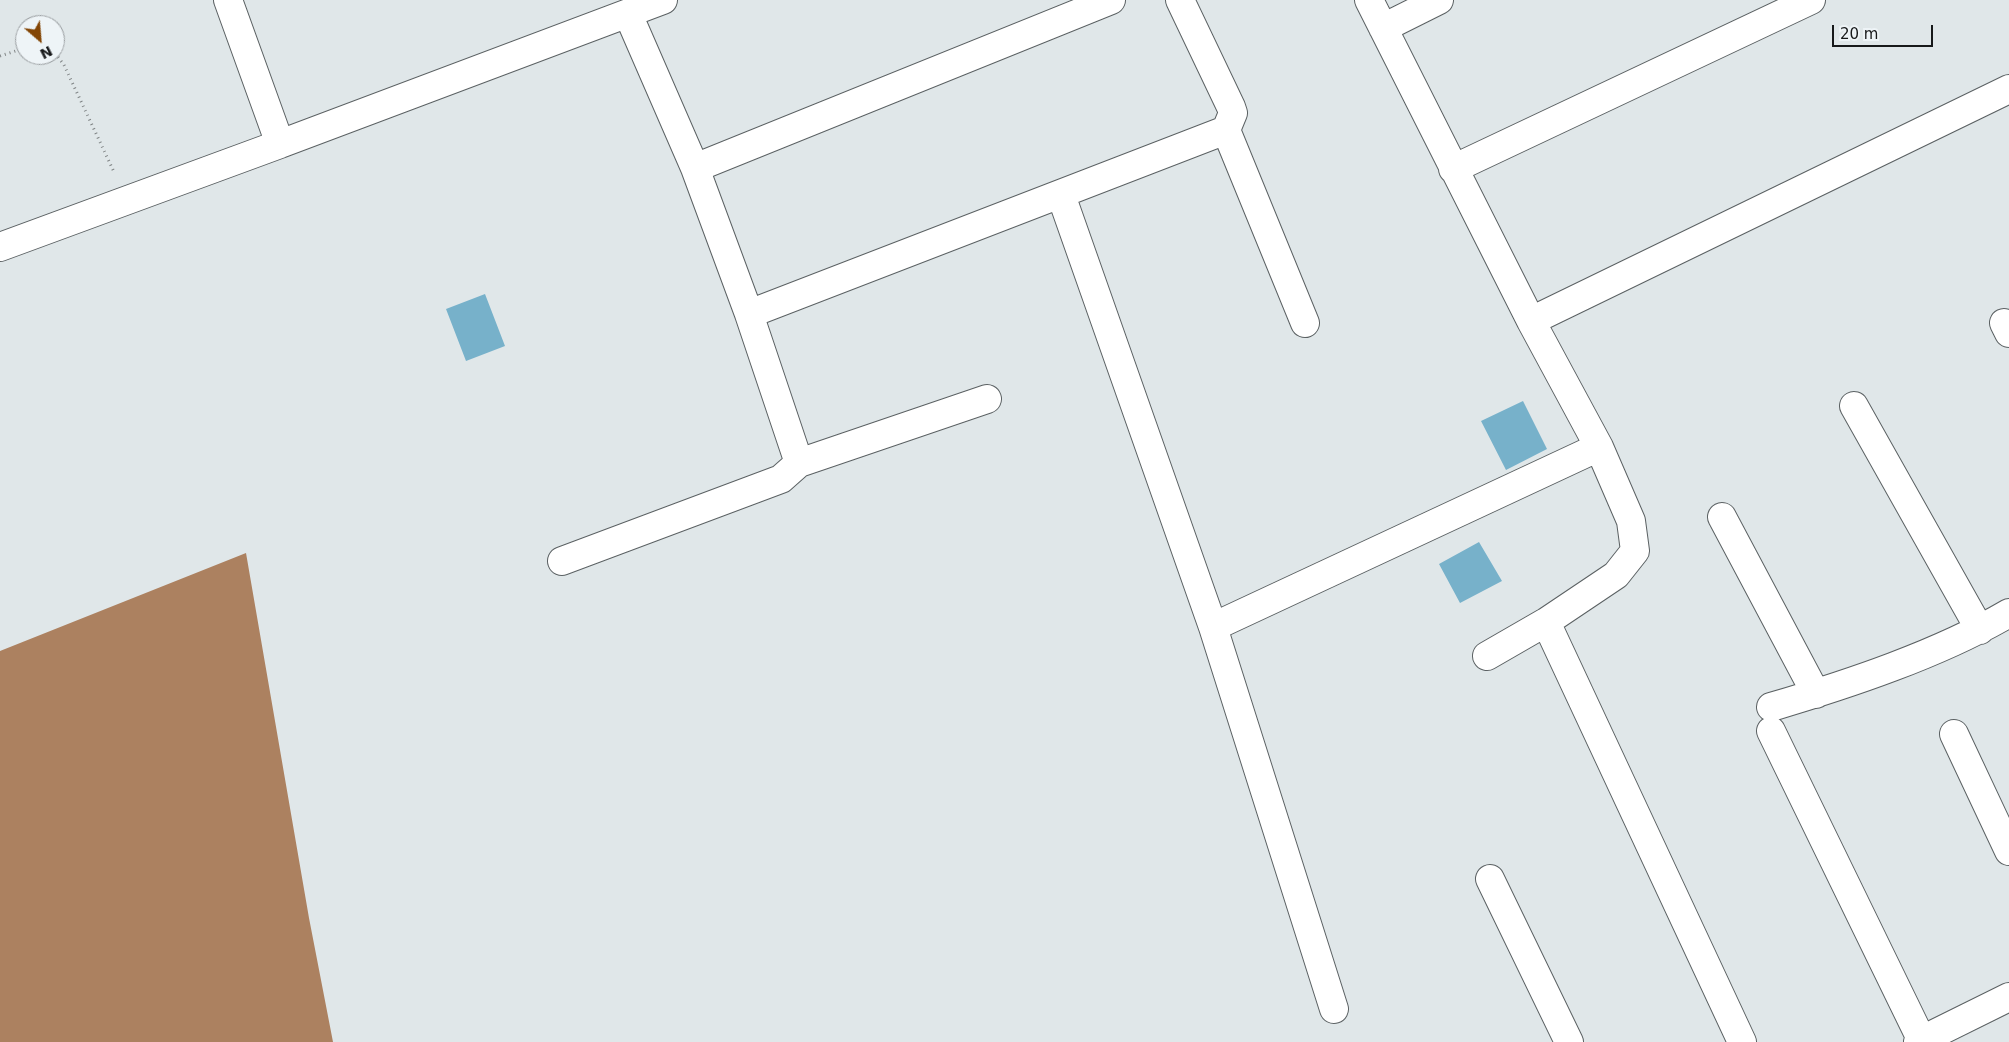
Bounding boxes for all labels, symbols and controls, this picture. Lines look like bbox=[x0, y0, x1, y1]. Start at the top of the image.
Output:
north arrow bbox=[15, 15, 65, 65]
scale bar bbox=[1834, 15, 1935, 47]
text: 20 m bbox=[1840, 25, 1878, 43]
text: N bbox=[38, 43, 55, 62]

